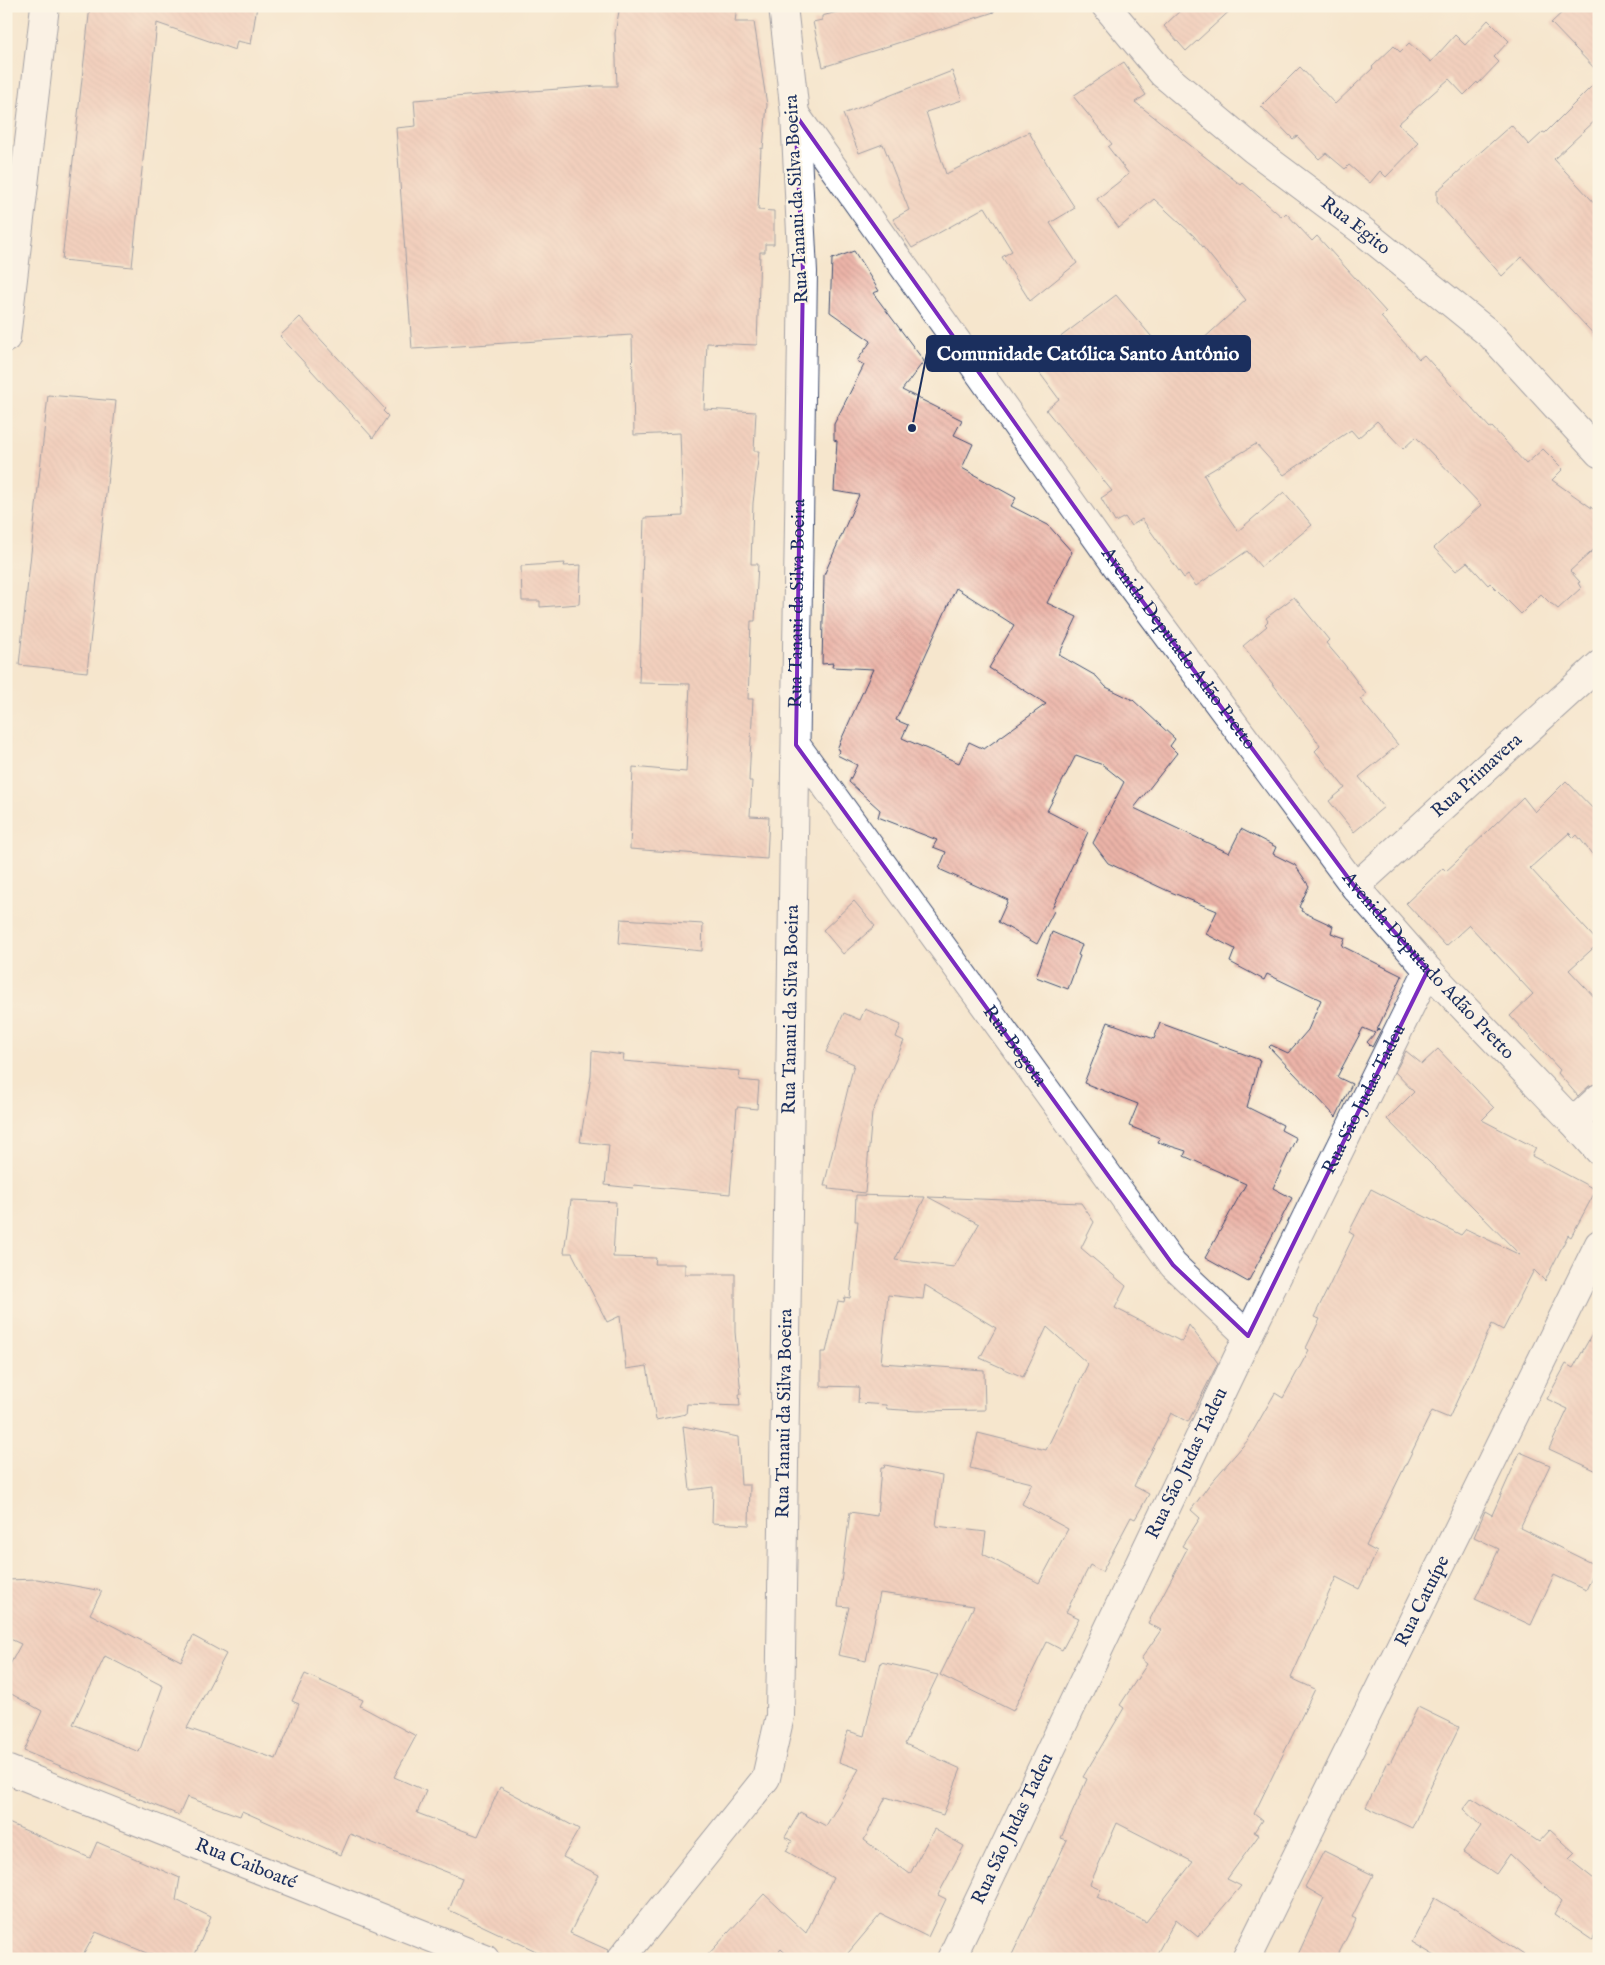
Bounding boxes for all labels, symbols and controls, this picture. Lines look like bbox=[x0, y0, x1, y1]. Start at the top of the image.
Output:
street label: Rua Tanaui da Silva Boeira bbox=[779, 93, 814, 304]
street label: Rua Egito bbox=[1316, 192, 1395, 261]
callout: Comunidade Católica Santo Antônio bbox=[927, 336, 1250, 371]
text: Comunidade Católica Santo Antônio bbox=[937, 342, 1240, 367]
street label: Rua Tanaui da Silva Boeira bbox=[784, 498, 811, 709]
street label: Avenida Deputado Adão Pretto bbox=[1095, 542, 1261, 755]
street label: Rua Primavera bbox=[1427, 728, 1528, 823]
street label: Avenida Deputado Adão Pretto bbox=[1335, 867, 1519, 1065]
street label: Rua Tanaui da Silva Boeira bbox=[778, 904, 805, 1115]
street label: Rua Bogota bbox=[977, 1001, 1052, 1092]
street label: Rua São Judas Tadeu bbox=[1317, 1020, 1412, 1178]
street label: Rua Tanaui da Silva Boeira bbox=[771, 1308, 798, 1519]
street label: Rua São Judas Tadeu bbox=[1141, 1384, 1234, 1543]
street label: Rua Catuípe bbox=[1390, 1551, 1455, 1651]
street label: Rua São Judas Tadeu bbox=[967, 1749, 1059, 1908]
street label: Rua Caiboaté bbox=[192, 1833, 300, 1895]

